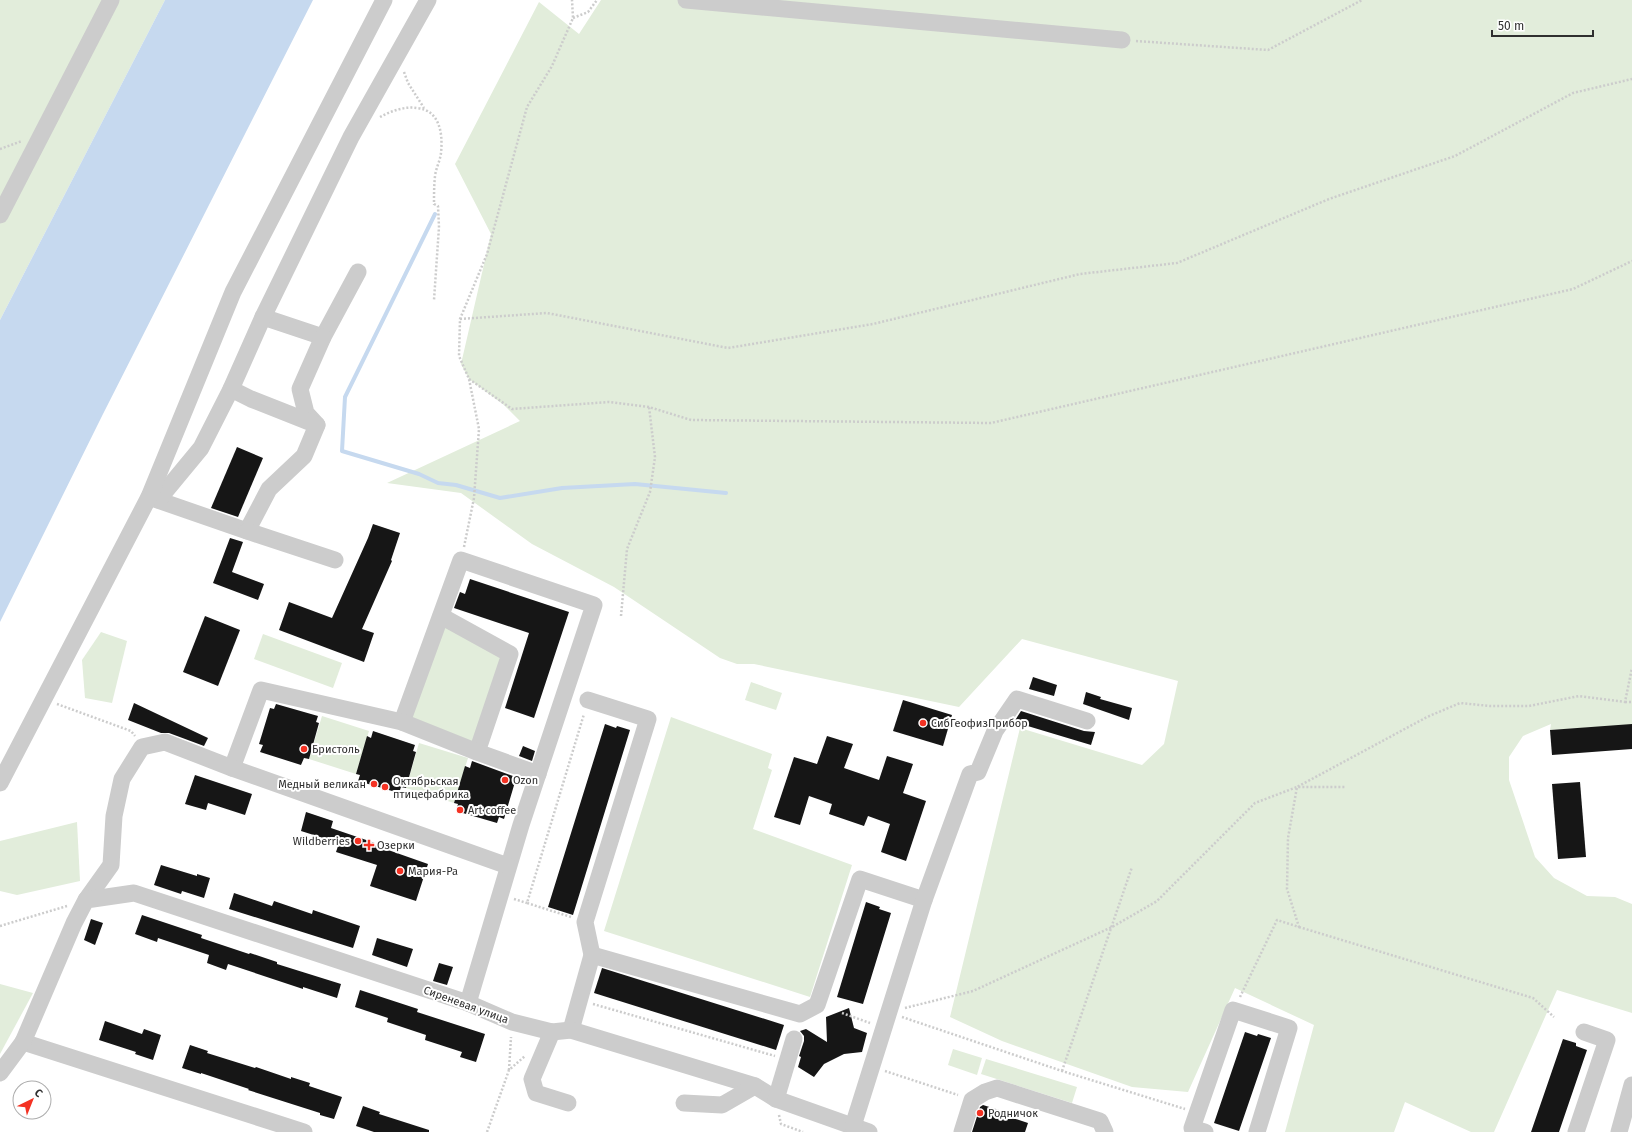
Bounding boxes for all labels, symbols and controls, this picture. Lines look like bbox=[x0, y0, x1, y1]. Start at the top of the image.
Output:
scale bar bbox=[1492, 12, 1593, 38]
text: 50 m bbox=[1498, 19, 1524, 33]
place label: СибГеофизПрибор bbox=[931, 717, 1028, 730]
marker: СибГеофизПрибор bbox=[918, 718, 928, 728]
place label: Бристоль bbox=[312, 743, 360, 756]
marker: Бристоль bbox=[299, 744, 309, 754]
place label: Ozon bbox=[513, 774, 538, 787]
place label: Октябрьская птицефабрика bbox=[393, 775, 469, 801]
marker: Ozon bbox=[500, 775, 510, 785]
place label: Медный великан bbox=[278, 778, 366, 791]
marker: Медный великан bbox=[369, 779, 379, 789]
marker: Октябрьская птицефабрика bbox=[380, 782, 390, 792]
place label: Art coffee bbox=[468, 804, 516, 817]
marker: Art coffee bbox=[455, 805, 465, 815]
place label: Wildberries bbox=[293, 835, 350, 848]
marker: Wildberries bbox=[353, 836, 363, 846]
place label: Озерки bbox=[377, 839, 415, 852]
marker: Озерки bbox=[364, 840, 374, 850]
place label: Мария-Ра bbox=[408, 865, 458, 878]
marker: Мария-Ра bbox=[395, 866, 405, 876]
street label: Сиреневая улица bbox=[422, 984, 510, 1026]
north arrow bbox=[12, 1080, 52, 1120]
text: С bbox=[32, 1086, 46, 1100]
place label: Родничок bbox=[988, 1107, 1038, 1120]
marker: Родничок bbox=[975, 1108, 985, 1118]

